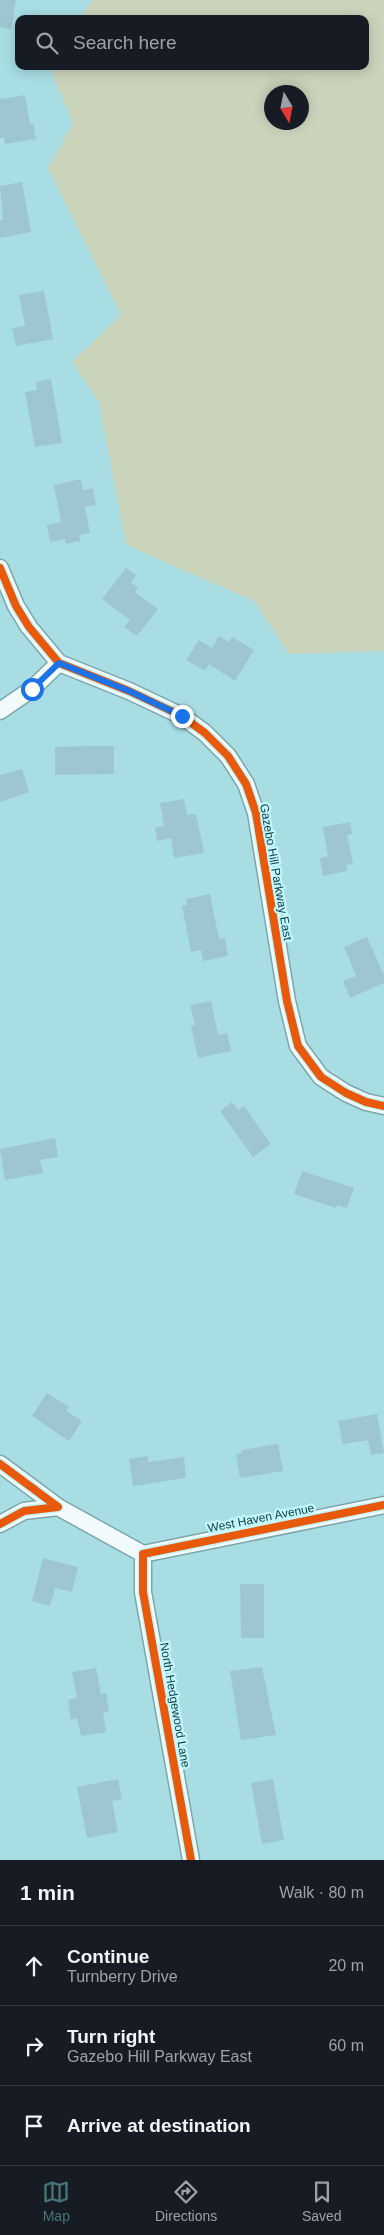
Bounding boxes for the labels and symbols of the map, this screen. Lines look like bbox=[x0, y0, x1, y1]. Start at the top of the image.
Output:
north arrow bbox=[264, 85, 309, 130]
route start bbox=[21, 678, 44, 701]
route end bbox=[171, 705, 194, 728]
street label: Gazebo Hill Parkway East bbox=[257, 802, 295, 942]
street label: West Haven Avenue bbox=[207, 1501, 316, 1535]
street label: North Hedgewood Lane bbox=[157, 1641, 193, 1769]

